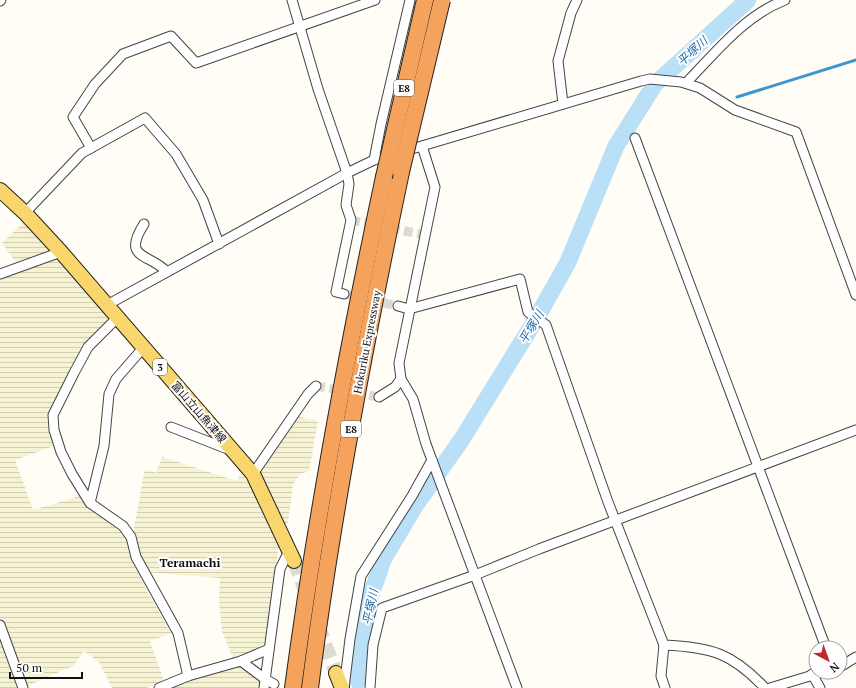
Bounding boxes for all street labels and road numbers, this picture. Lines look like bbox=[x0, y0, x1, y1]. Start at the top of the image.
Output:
road number: E8 bbox=[394, 80, 414, 96]
street label: Hokuriku Expressway bbox=[350, 289, 384, 395]
road number: 3 bbox=[153, 359, 167, 375]
street label: 富山立山魚津線 bbox=[168, 378, 230, 446]
road number: E8 bbox=[341, 421, 361, 437]

